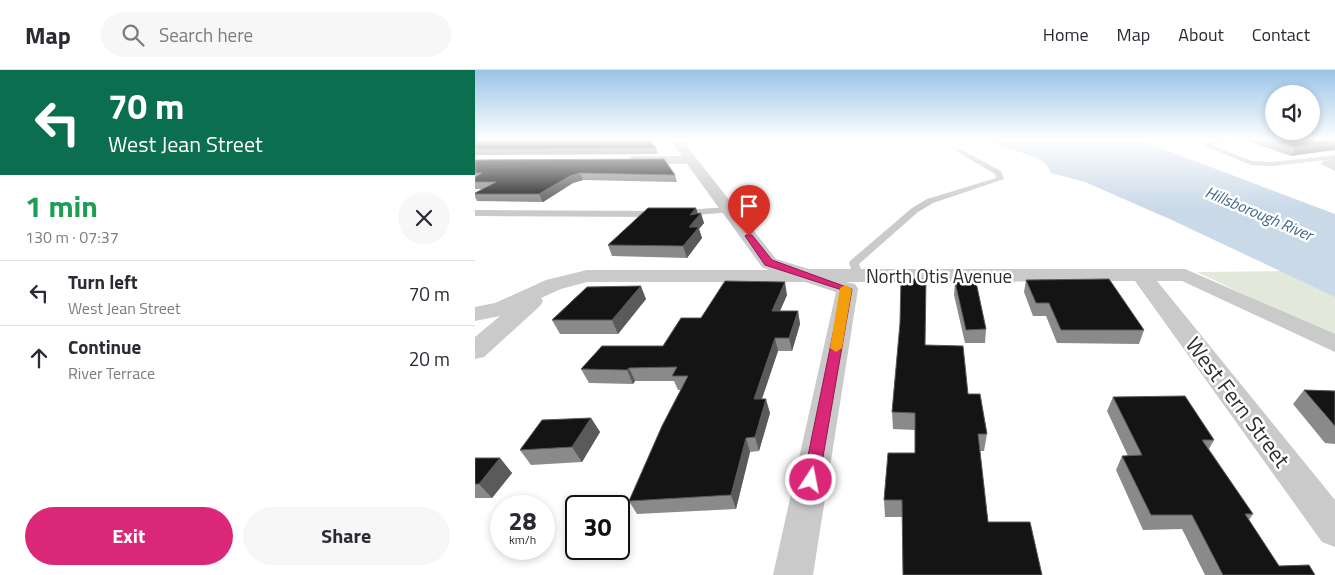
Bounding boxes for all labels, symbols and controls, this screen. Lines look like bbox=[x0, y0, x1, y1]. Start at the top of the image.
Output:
search box bbox=[101, 12, 451, 57]
text: Map bbox=[25, 17, 71, 53]
text: Search here bbox=[159, 20, 253, 49]
icon: search bbox=[119, 21, 147, 49]
text: Home bbox=[1043, 21, 1089, 48]
text: Map bbox=[1117, 21, 1150, 48]
text: About bbox=[1178, 21, 1224, 48]
text: Contact bbox=[1252, 21, 1310, 48]
text: 70 m bbox=[108, 79, 184, 133]
map controls bbox=[1265, 85, 1320, 140]
button: sound bbox=[1265, 85, 1320, 140]
icon: left bbox=[25, 90, 90, 155]
text: West Jean Street bbox=[108, 127, 263, 161]
water label: Hillsborough River bbox=[1202, 180, 1318, 247]
text: 1 min bbox=[25, 183, 98, 229]
pin bbox=[728, 185, 770, 236]
button: close bbox=[398, 192, 450, 244]
icon: arrive bbox=[735, 192, 763, 220]
text: 130 m · 07:37 bbox=[25, 225, 119, 249]
street label: North Otis Avenue bbox=[866, 261, 1012, 290]
text: Turn left bbox=[68, 267, 138, 296]
icon: left bbox=[25, 279, 53, 307]
text: 70 m bbox=[409, 279, 450, 308]
text: West Jean Street bbox=[68, 296, 181, 320]
street label: West Fern Street bbox=[1177, 329, 1299, 475]
text: Continue bbox=[68, 332, 141, 361]
icon: ahead bbox=[25, 344, 53, 372]
text: 20 m bbox=[409, 344, 450, 373]
text: River Terrace bbox=[68, 361, 155, 385]
position arrow bbox=[784, 453, 836, 505]
speed limit sign: 30 bbox=[565, 495, 630, 560]
text: 28 bbox=[508, 502, 537, 540]
button: Exit bbox=[25, 507, 233, 565]
button: Share bbox=[243, 507, 450, 565]
text: km/h bbox=[509, 530, 536, 549]

